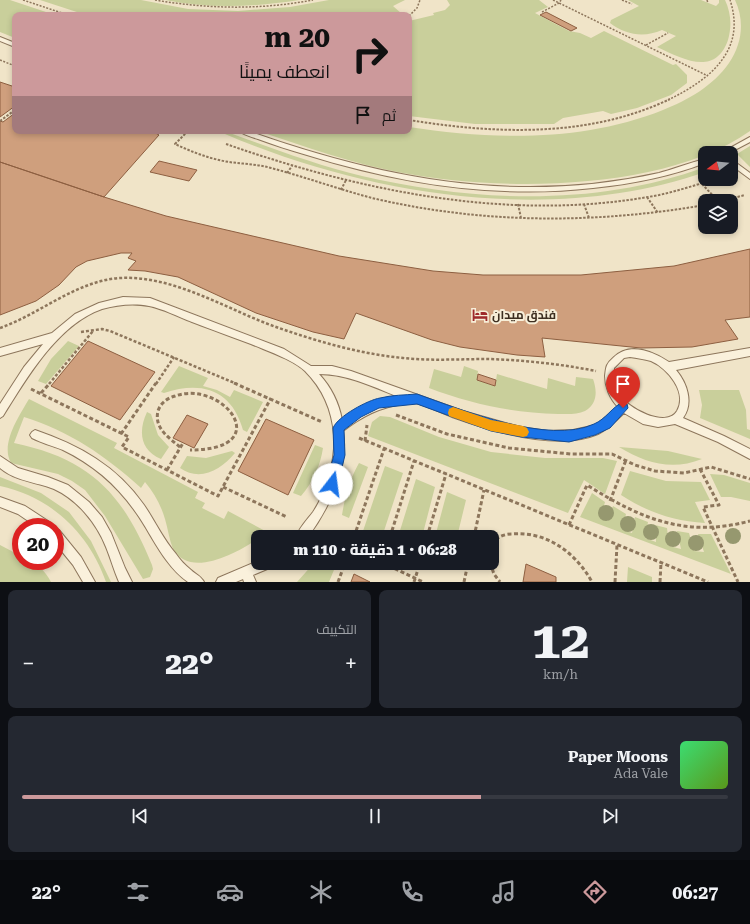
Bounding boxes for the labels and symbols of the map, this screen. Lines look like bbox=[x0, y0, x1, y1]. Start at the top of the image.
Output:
north arrow bbox=[698, 146, 738, 186]
hotel icon: فندق ميدان bbox=[471, 306, 489, 324]
place label: فندق ميدان bbox=[492, 308, 556, 323]
pin bbox=[606, 367, 640, 408]
position arrow bbox=[311, 463, 353, 505]
speed limit sign: 20 bbox=[12, 518, 64, 570]

